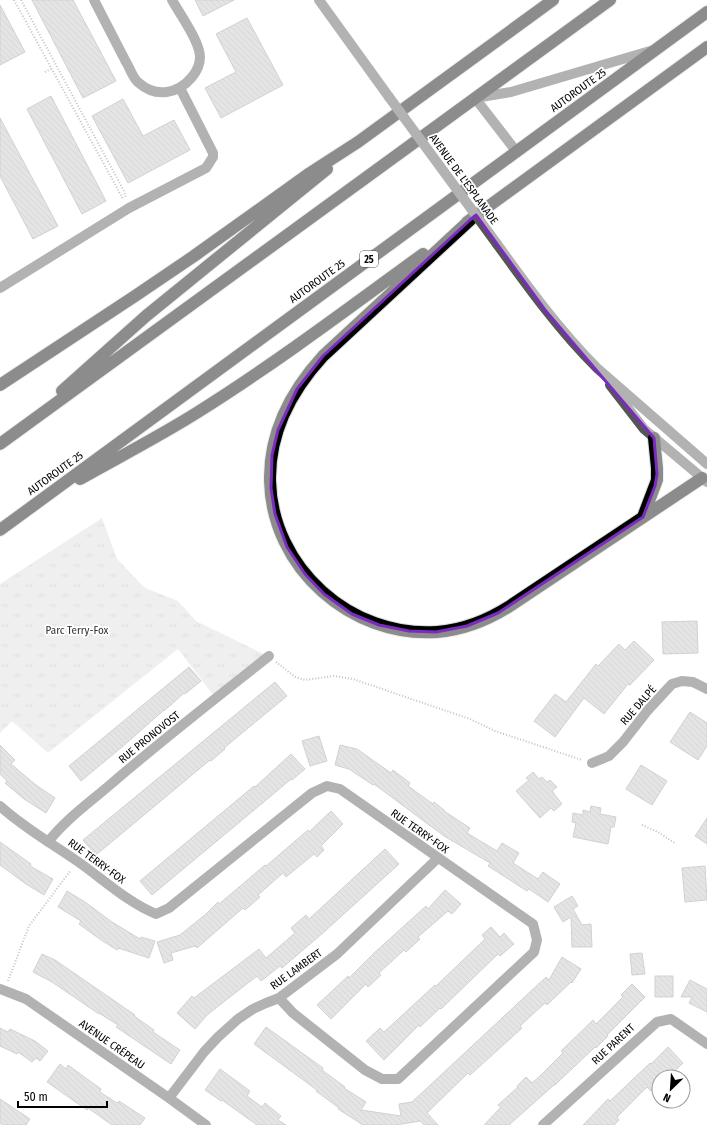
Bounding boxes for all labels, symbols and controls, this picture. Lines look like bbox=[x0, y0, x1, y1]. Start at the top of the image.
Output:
street label: AUTOROUTE 25 bbox=[548, 66, 609, 115]
street label: AVENUE DE L'ESPLANADE bbox=[426, 132, 501, 227]
road number: 25 bbox=[360, 251, 378, 267]
street label: AUTOROUTE 25 bbox=[287, 257, 348, 306]
street label: AUTOROUTE 25 bbox=[25, 449, 86, 498]
park label: Parc Terry-Fox bbox=[46, 624, 109, 637]
street label: RUE DALPÉ bbox=[617, 682, 659, 728]
street label: RUE PRONOVOST bbox=[116, 708, 183, 766]
street label: RUE TERRY-FOX bbox=[388, 807, 452, 857]
street label: RUE TERRY-FOX bbox=[65, 836, 128, 887]
street label: RUE LAMBERT bbox=[268, 946, 325, 992]
street label: AVENUE CRÉPEAU bbox=[76, 1016, 148, 1072]
street label: RUE PARENT bbox=[589, 1021, 638, 1068]
north arrow bbox=[651, 1069, 691, 1109]
scale bar bbox=[18, 1083, 107, 1109]
text: 50 m bbox=[24, 1090, 48, 1104]
text: N bbox=[661, 1090, 673, 1105]

